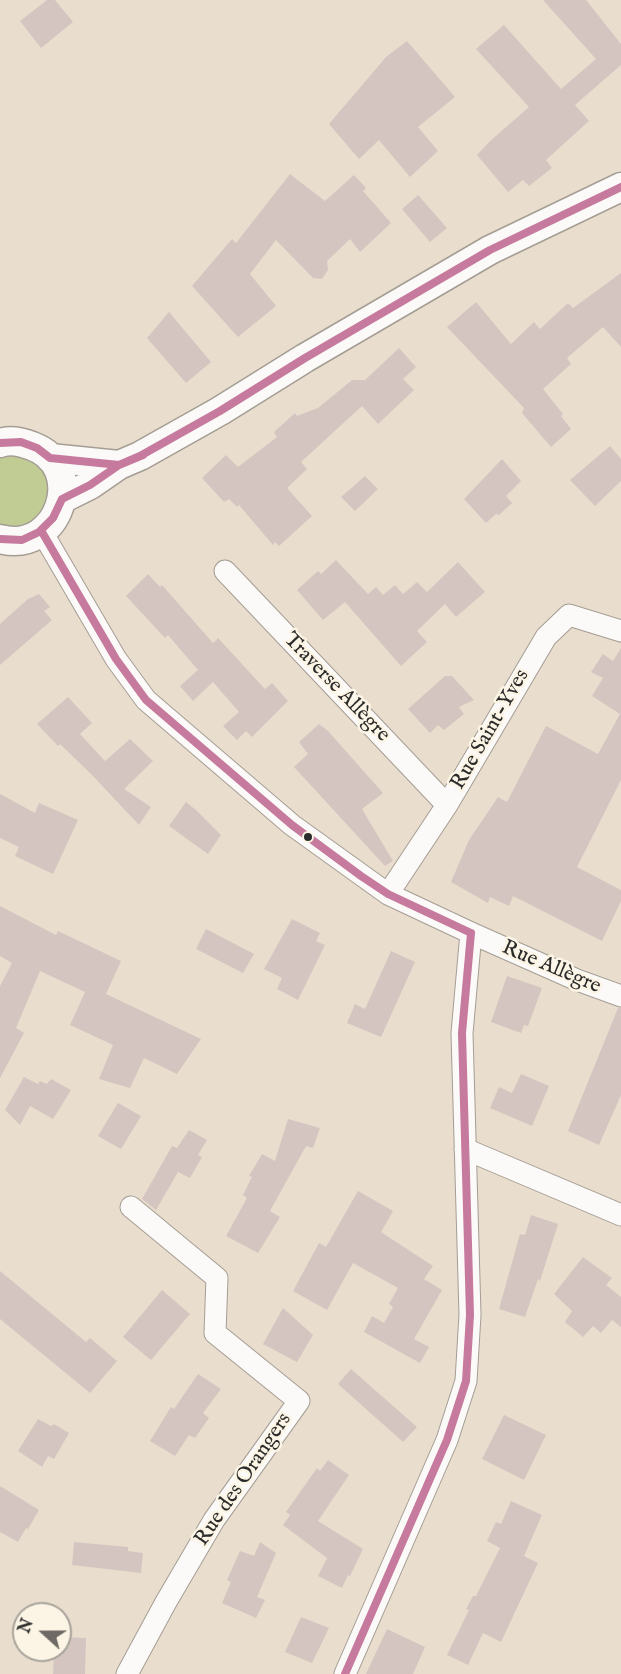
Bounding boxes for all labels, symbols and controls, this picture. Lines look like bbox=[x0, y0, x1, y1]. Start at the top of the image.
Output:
street label: Traverse Allègre bbox=[277, 628, 395, 748]
street label: Rue Saint-Yves bbox=[446, 665, 536, 795]
unlabelled marker bbox=[302, 831, 314, 843]
street label: Rue Allègre bbox=[498, 936, 604, 1000]
street label: Rue des Orangers bbox=[190, 1409, 298, 1551]
north arrow bbox=[12, 1602, 72, 1662]
text: N bbox=[15, 1616, 39, 1636]

